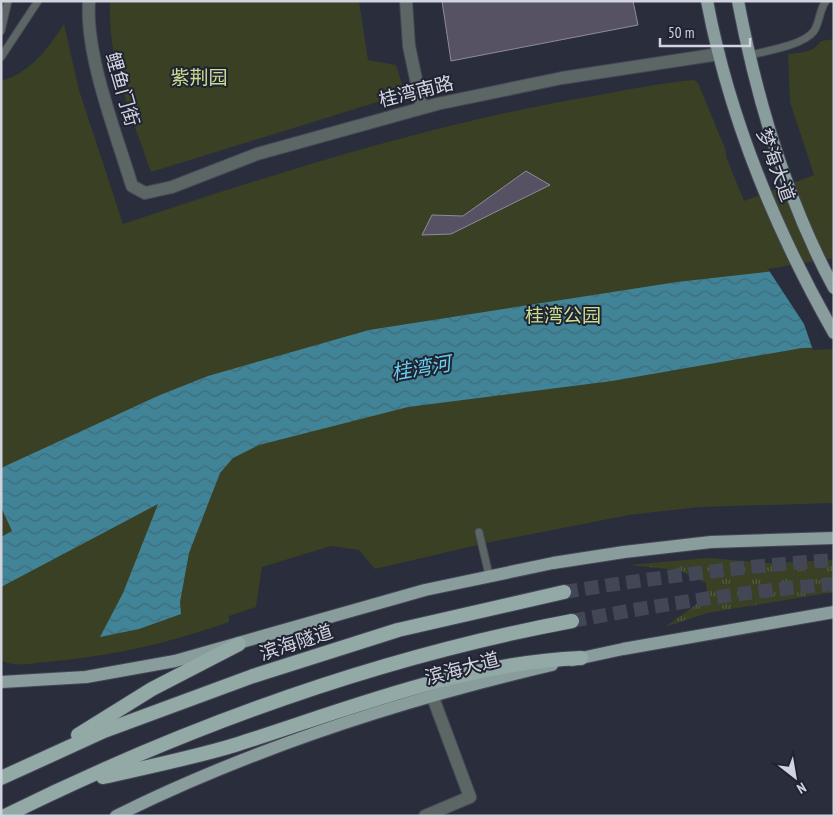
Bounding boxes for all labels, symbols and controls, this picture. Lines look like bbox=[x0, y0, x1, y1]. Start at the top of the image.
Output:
scale bar bbox=[660, 15, 750, 47]
text: 50 m bbox=[668, 23, 694, 42]
street label: 鲤鱼门街 bbox=[101, 49, 145, 129]
park label: 紫荆园 bbox=[170, 65, 228, 89]
street label: 桂湾南路 bbox=[376, 70, 456, 112]
street label: 梦海大道 bbox=[752, 125, 800, 205]
park label: 桂湾公园 bbox=[525, 303, 601, 327]
water label: 桂湾河 bbox=[389, 349, 457, 386]
street label: 滨海隧道 bbox=[256, 619, 336, 665]
street label: 滨海大道 bbox=[422, 647, 502, 689]
north arrow bbox=[770, 752, 820, 802]
text: N bbox=[794, 778, 810, 798]

